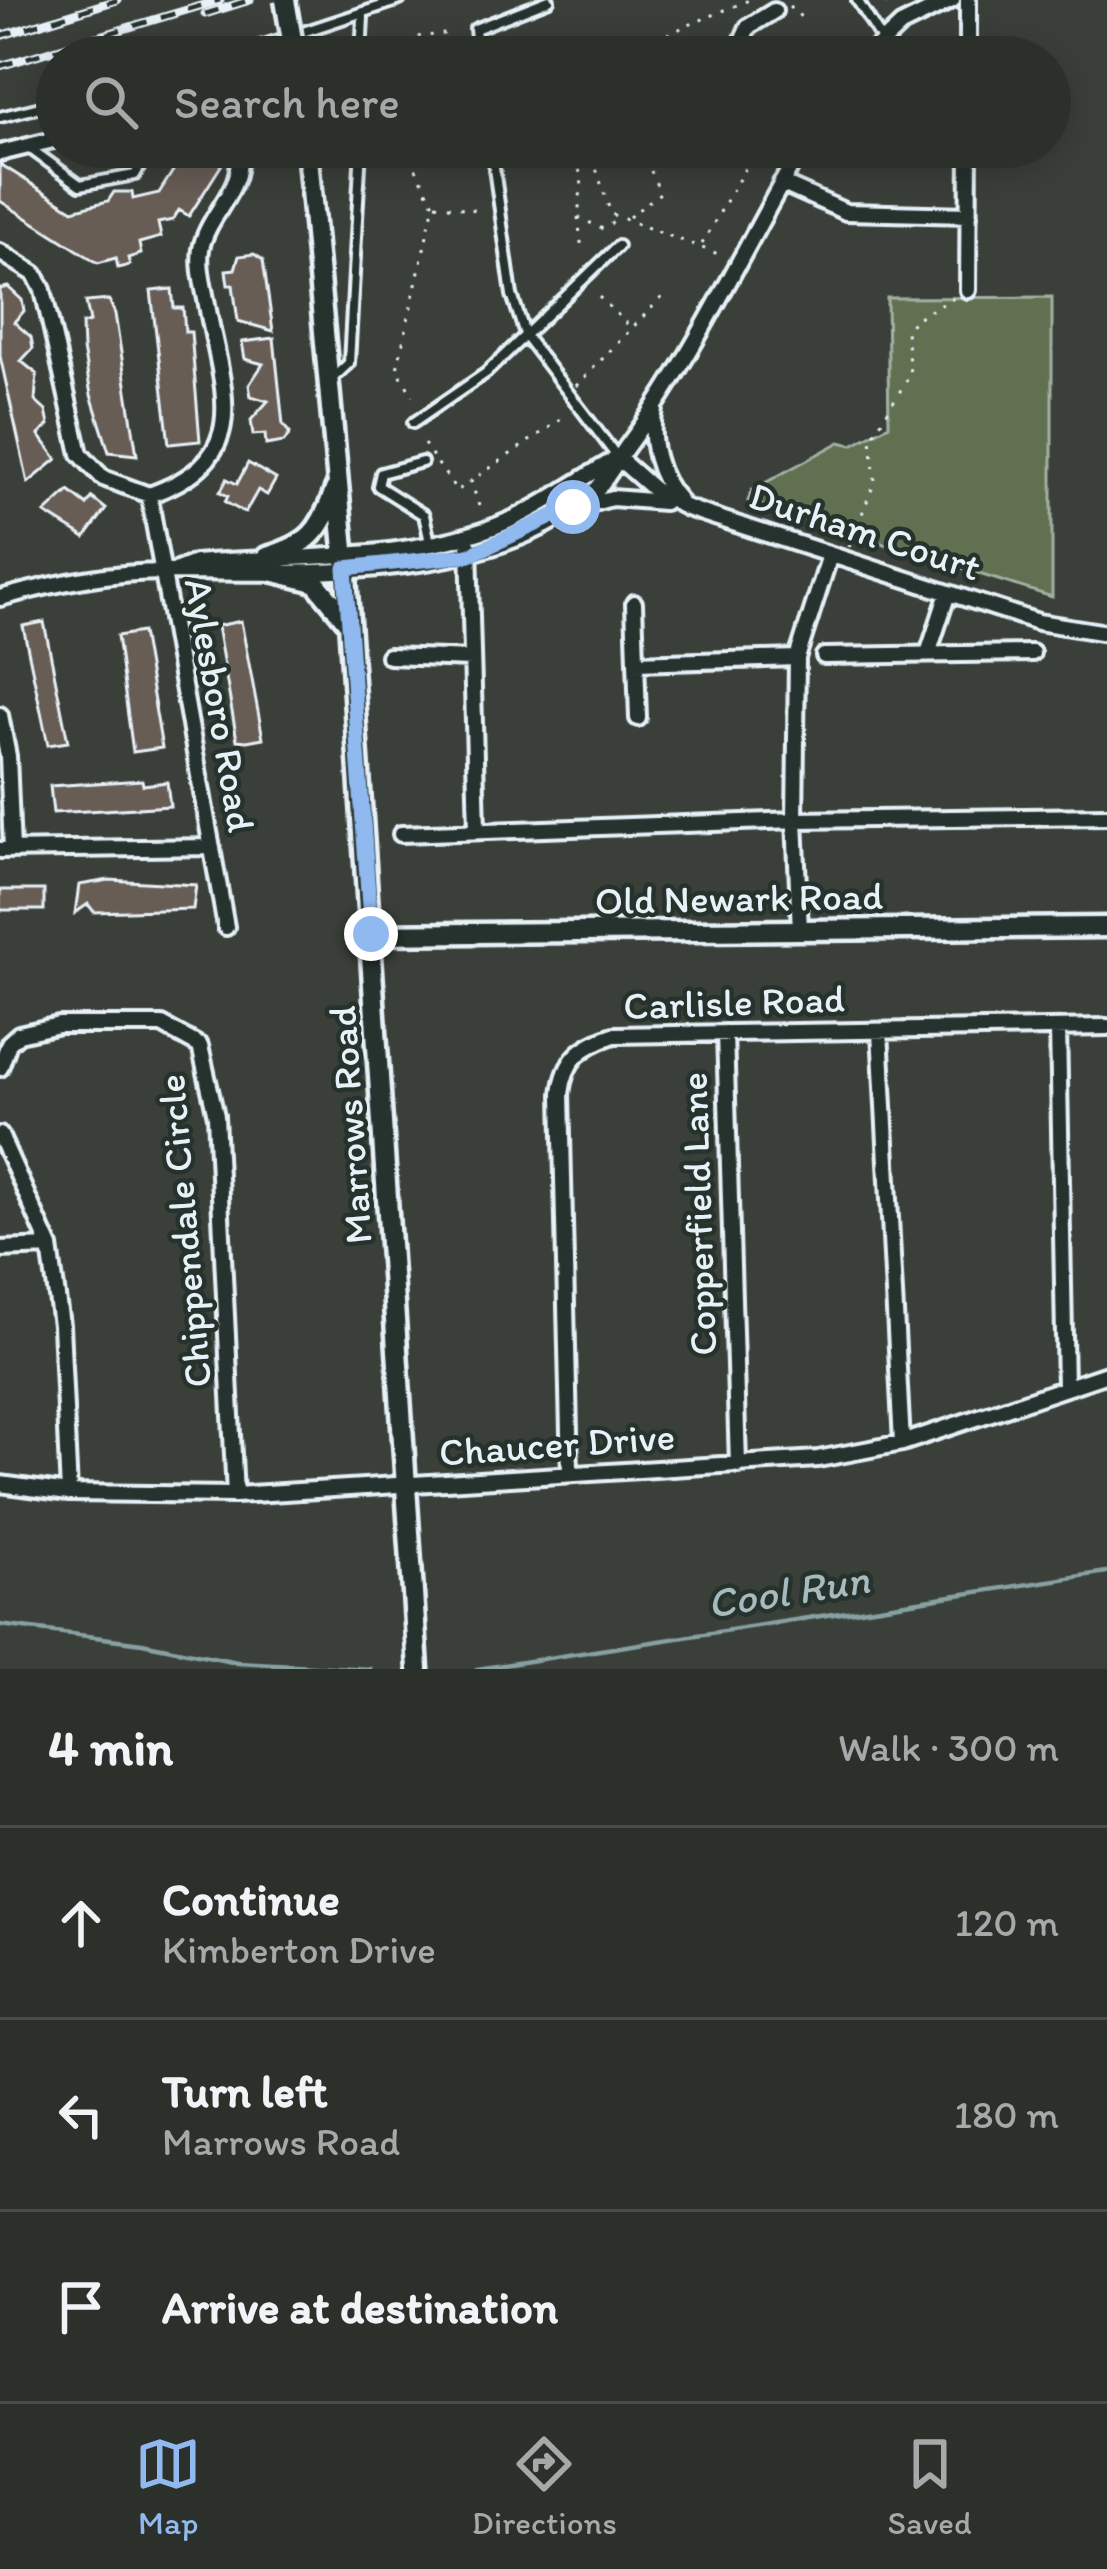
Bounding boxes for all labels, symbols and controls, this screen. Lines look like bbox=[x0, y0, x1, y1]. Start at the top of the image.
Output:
search box bbox=[36, 36, 1071, 168]
icon: search bbox=[78, 69, 144, 135]
text: Search here bbox=[174, 75, 400, 129]
street label: Durham Court bbox=[744, 472, 986, 590]
route start bbox=[546, 480, 600, 534]
street label: Aylesboro Road bbox=[175, 574, 265, 836]
street label: Old Newark Road bbox=[594, 872, 884, 924]
route end bbox=[344, 907, 398, 961]
street label: Carlisle Road bbox=[623, 975, 846, 1029]
street label: Marrows Road bbox=[318, 1004, 382, 1245]
street label: Copperfield Lane bbox=[670, 1071, 726, 1357]
street label: Chippendale Circle bbox=[147, 1072, 221, 1390]
street label: Chaucer Drive bbox=[437, 1412, 677, 1476]
water label: Cool Run bbox=[704, 1553, 873, 1629]
text: 4 min bbox=[48, 1717, 173, 1778]
text: Walk · 300 m bbox=[838, 1724, 1059, 1771]
text: Continue bbox=[162, 1872, 340, 1926]
icon: ahead bbox=[48, 1890, 114, 1956]
text: 120 m bbox=[955, 1899, 1059, 1946]
text: Kimberton Drive bbox=[162, 1926, 436, 1973]
text: Turn left bbox=[162, 2064, 328, 2118]
icon: left bbox=[48, 2082, 114, 2148]
text: 180 m bbox=[954, 2091, 1059, 2138]
text: Marrows Road bbox=[162, 2118, 400, 2165]
icon: arrive bbox=[48, 2274, 114, 2340]
text: Arrive at destination bbox=[162, 2280, 558, 2334]
tab: Map bbox=[135, 2431, 201, 2542]
tab: Directions bbox=[472, 2431, 617, 2542]
tab: Saved bbox=[888, 2431, 972, 2542]

